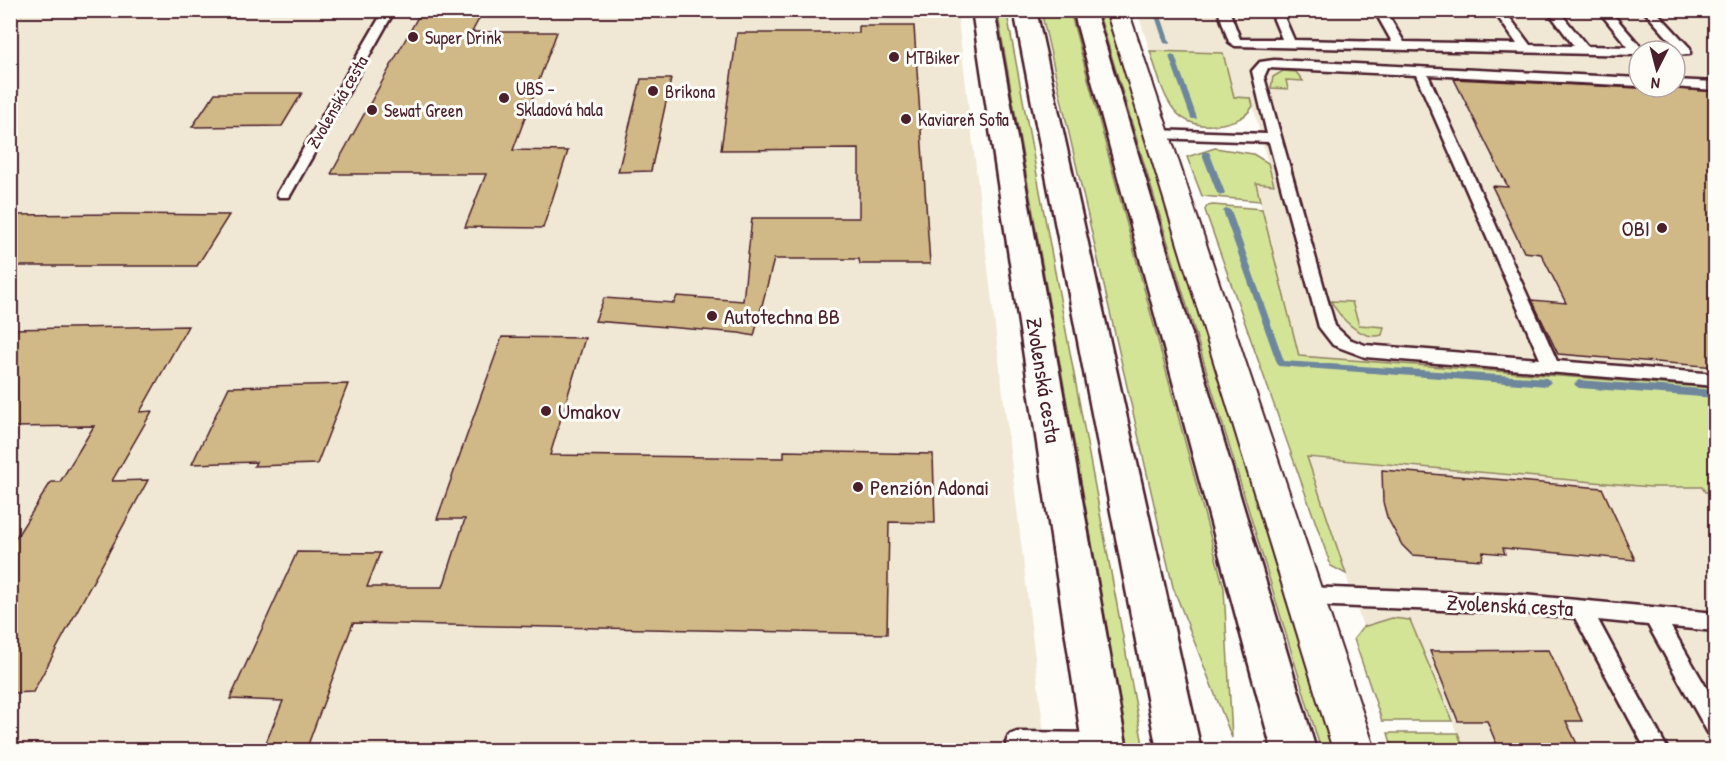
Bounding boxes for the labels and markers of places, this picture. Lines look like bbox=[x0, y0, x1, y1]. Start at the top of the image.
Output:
place label: Super Drink bbox=[425, 25, 502, 50]
marker: Super Drink bbox=[406, 30, 420, 44]
place label: MTBiker bbox=[906, 45, 960, 70]
marker: MTBiker bbox=[887, 50, 901, 64]
place label: UBS - Skladová hala bbox=[516, 76, 603, 122]
place label: Brikona bbox=[665, 79, 715, 104]
marker: Brikona bbox=[646, 84, 660, 98]
marker: UBS - Skladová hala bbox=[497, 91, 511, 105]
place label: Sewat Green bbox=[384, 98, 463, 123]
marker: Sewat Green bbox=[365, 103, 379, 117]
place label: Kaviareň Sofia bbox=[918, 107, 1009, 132]
marker: Kaviareň Sofia bbox=[899, 112, 913, 126]
place label: OBI bbox=[1621, 213, 1650, 243]
marker: OBI bbox=[1655, 221, 1669, 235]
place label: Autotechna BB bbox=[724, 301, 840, 331]
marker: Autotechna BB bbox=[705, 309, 719, 323]
place label: Umakov bbox=[558, 396, 621, 426]
marker: Umakov bbox=[539, 404, 553, 418]
place label: Penzión Adonai bbox=[870, 472, 989, 502]
marker: Penzión Adonai bbox=[851, 480, 865, 494]

